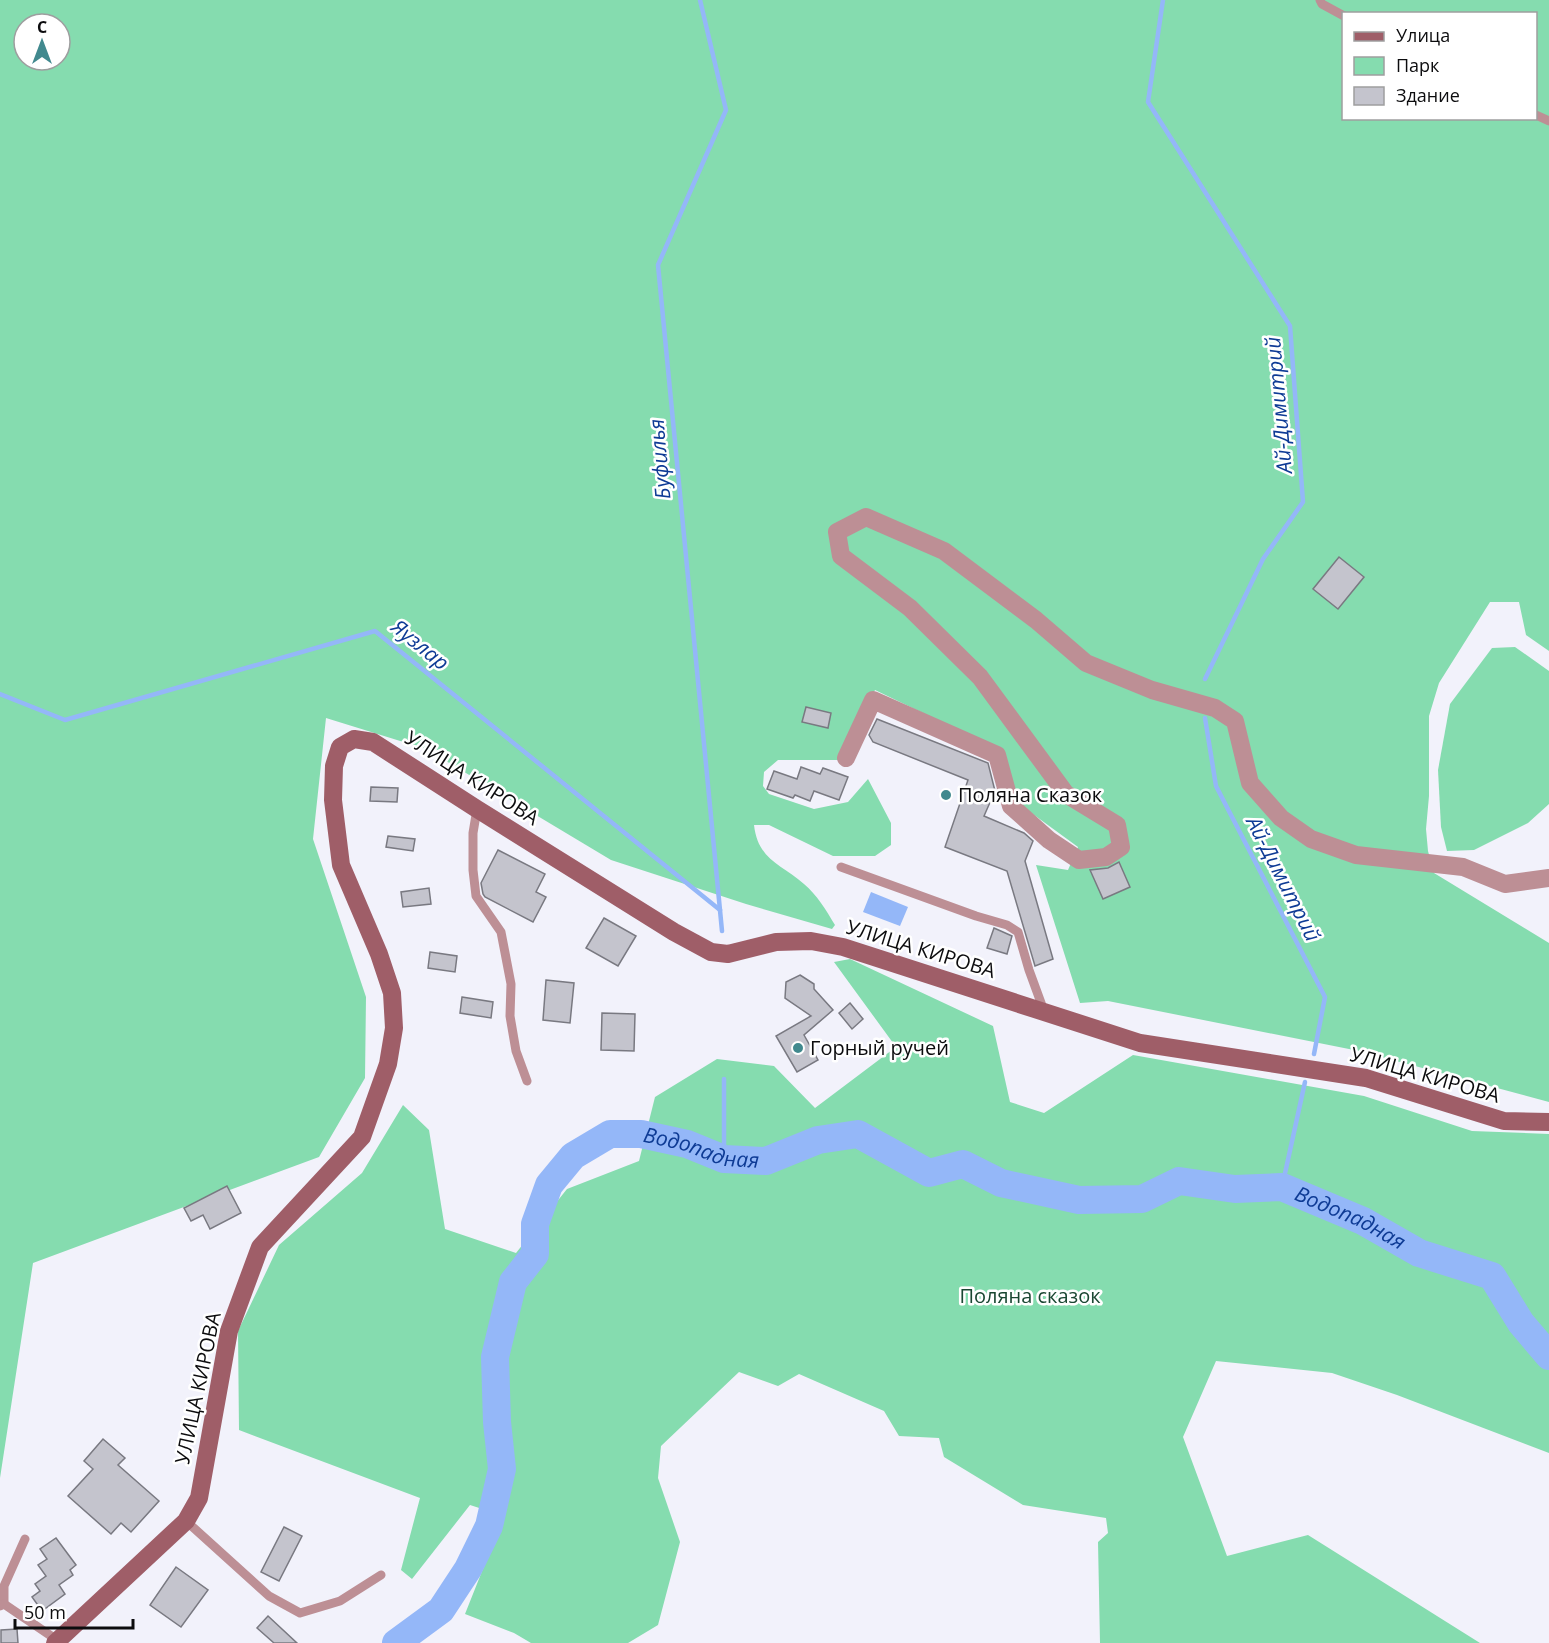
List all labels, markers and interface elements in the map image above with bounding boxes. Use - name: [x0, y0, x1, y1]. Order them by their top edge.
- north arrow: [12, 12, 72, 72]
- legend: [1342, 12, 1537, 120]
- text: С: [37, 16, 47, 38]
- text: Улица: [1396, 23, 1450, 47]
- text: Парк: [1396, 53, 1440, 77]
- text: Здание: [1396, 83, 1460, 107]
- water label: Ай-Димитрий: [1258, 336, 1298, 477]
- water label: Буфилья: [642, 418, 676, 501]
- water label: Яузлар: [385, 612, 455, 676]
- street label: УЛИЦА КИРОВА: [400, 724, 545, 831]
- place label: Поляна Сказок: [958, 781, 1103, 808]
- marker: Поляна Сказок: [939, 788, 953, 802]
- water label: Ай-Димитрий: [1239, 809, 1327, 946]
- street label: УЛИЦА КИРОВА: [843, 913, 999, 984]
- place label: Горный ручей: [810, 1034, 949, 1061]
- street label: УЛИЦА КИРОВА: [1347, 1040, 1504, 1109]
- marker: Горный ручей: [791, 1041, 805, 1055]
- water label: Водопадная: [641, 1120, 760, 1174]
- water label: Водопадная: [1291, 1179, 1411, 1255]
- park label: Поляна сказок: [959, 1282, 1101, 1309]
- street label: УЛИЦА КИРОВА: [168, 1309, 227, 1466]
- scale bar: [15, 1592, 134, 1630]
- text: 50 m: [24, 1600, 66, 1624]

